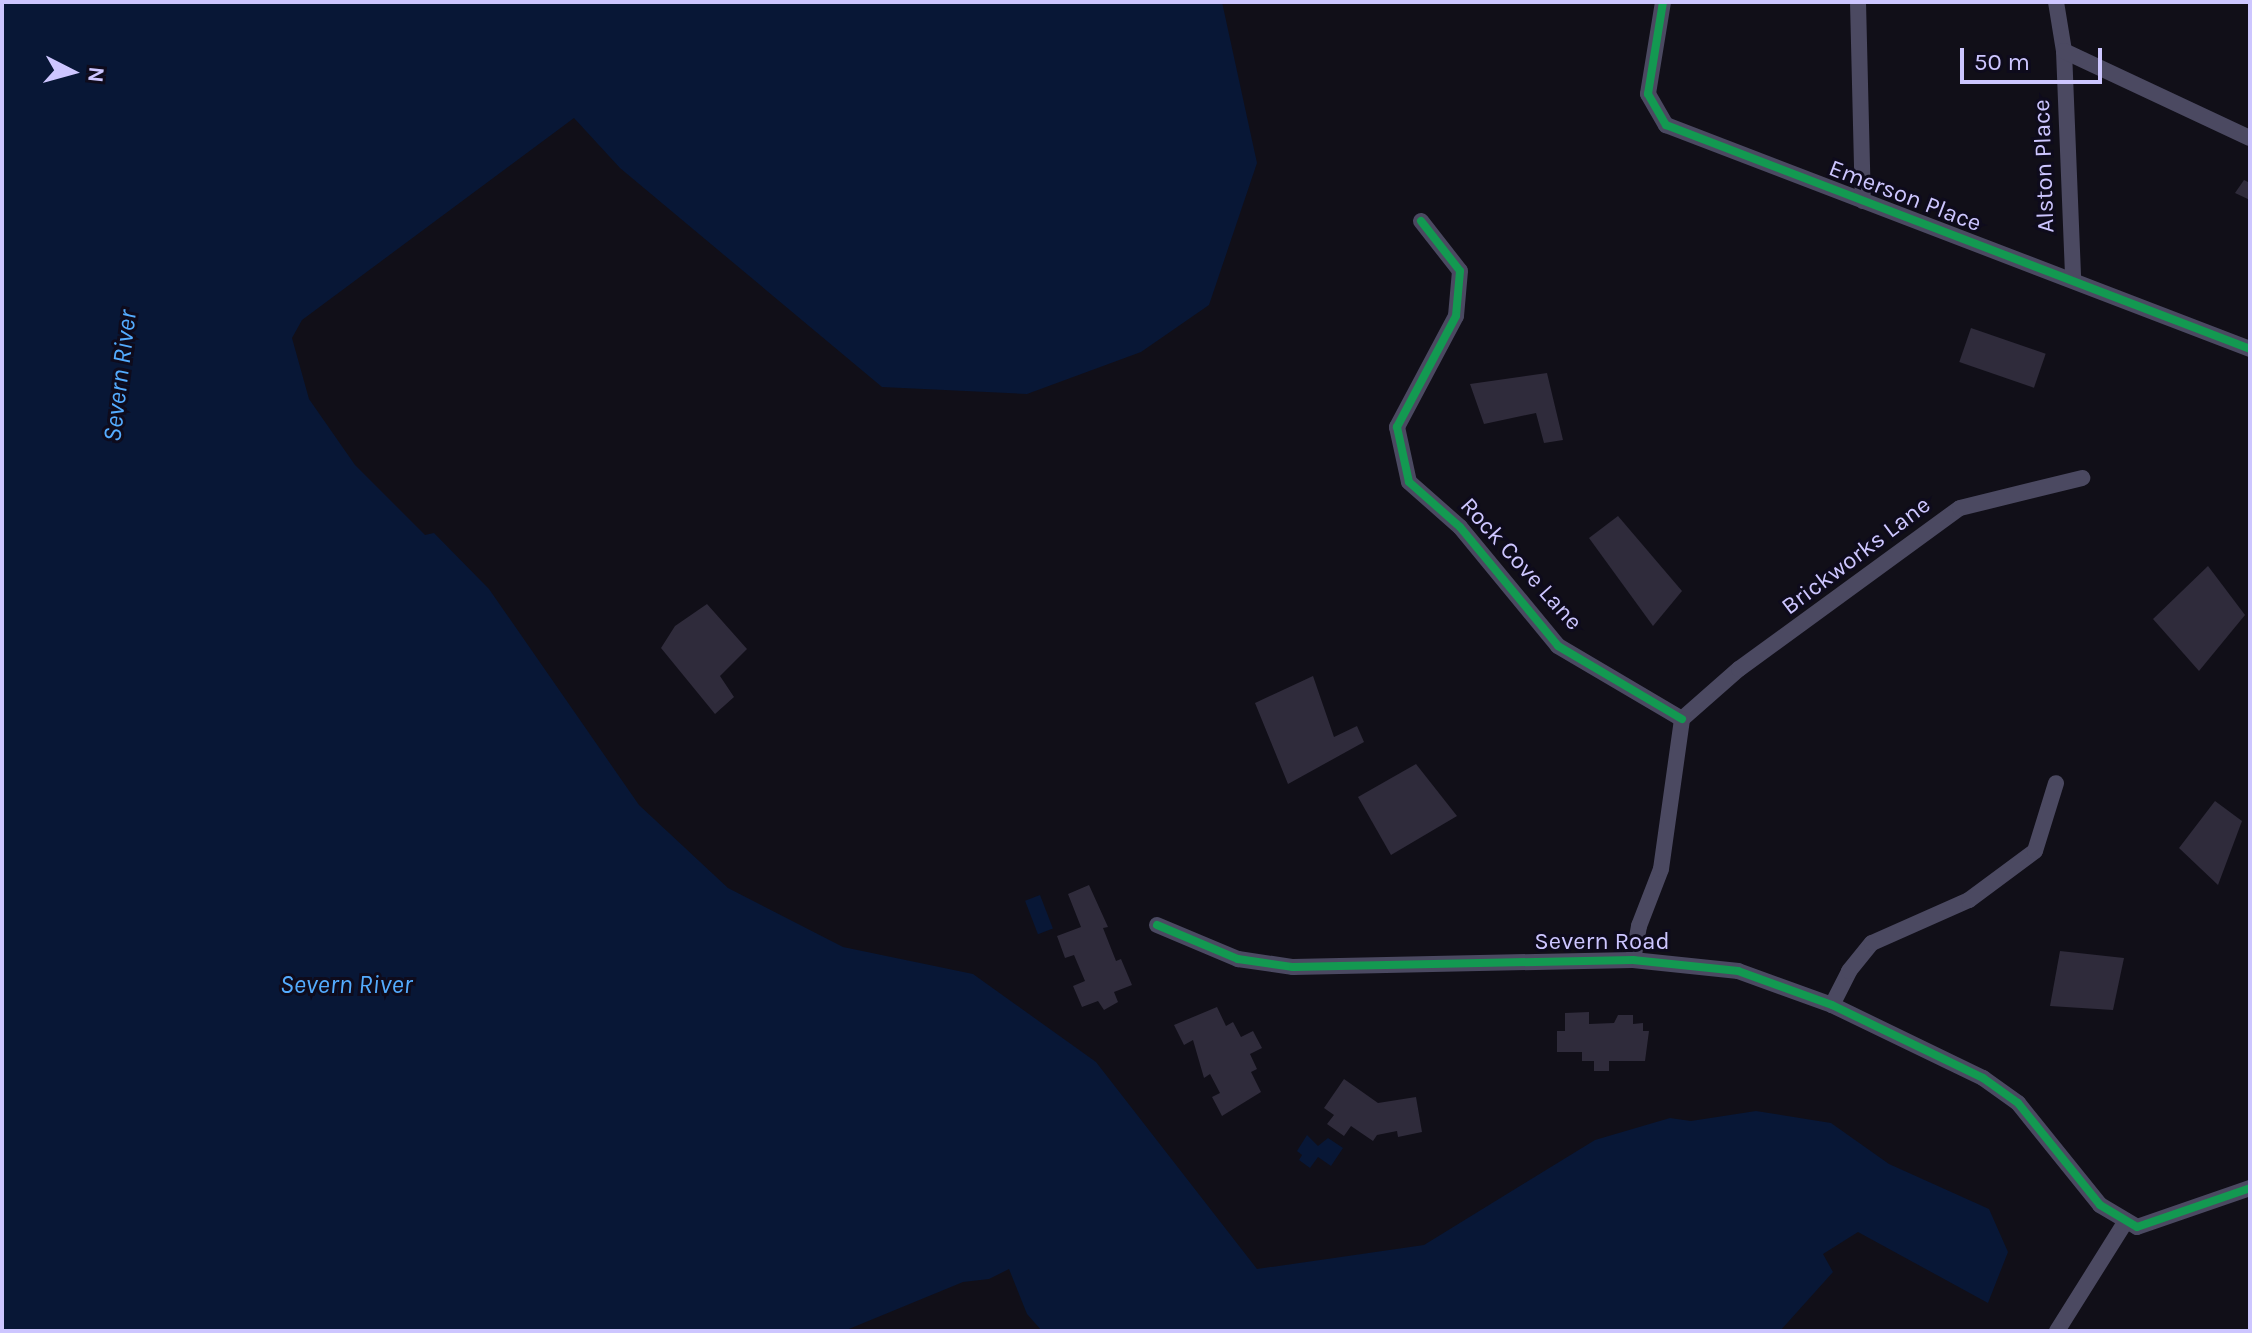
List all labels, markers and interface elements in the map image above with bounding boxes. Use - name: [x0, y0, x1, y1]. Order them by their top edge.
- north arrow: [32, 32, 112, 112]
- scale bar: [1964, 32, 2106, 82]
- text: 50 m: [1974, 48, 2030, 76]
- text: N: [82, 65, 110, 84]
- street label: Alston Place: [2027, 99, 2061, 233]
- street label: Emerson Place: [1825, 154, 1985, 238]
- water label: Severn River: [96, 308, 144, 444]
- street label: Brickworks Lane: [1776, 491, 1936, 621]
- street label: Rock Cove Lane: [1454, 492, 1588, 636]
- street label: Severn Road: [1534, 928, 1670, 956]
- water label: Severn River: [280, 969, 412, 1001]

